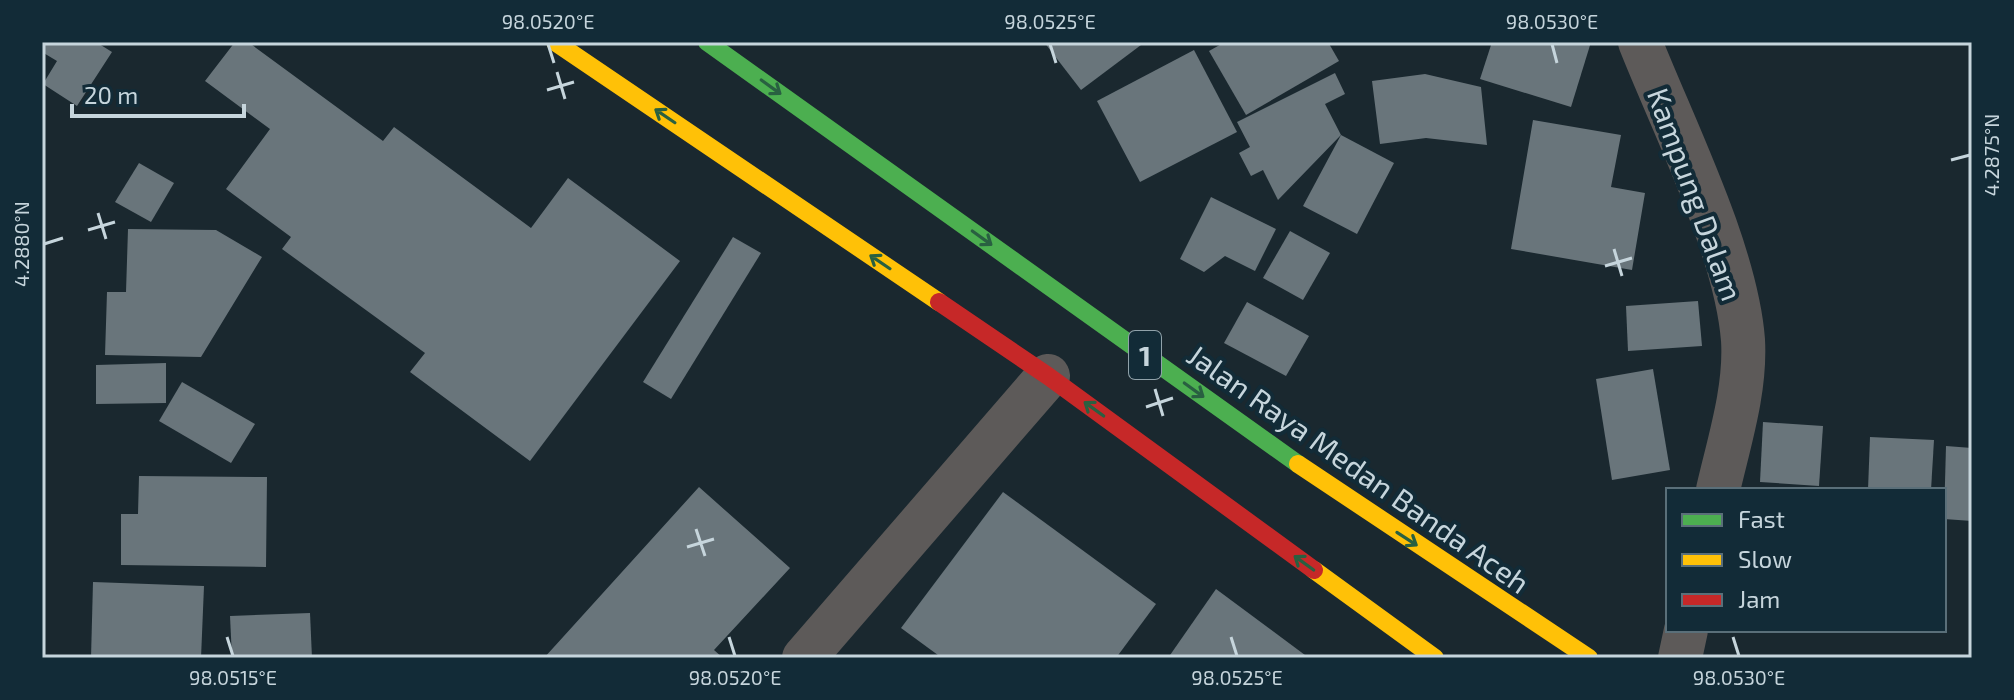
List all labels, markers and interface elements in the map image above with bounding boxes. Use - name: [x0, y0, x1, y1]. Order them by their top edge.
- text: 98.0520°E: [502, 9, 594, 33]
- text: 98.0525°E: [1004, 9, 1096, 33]
- text: 98.0530°E: [1506, 9, 1598, 33]
- scale bar: [72, 68, 244, 118]
- one-way arrow: [759, 79, 781, 95]
- text: 20 m: [84, 80, 138, 109]
- street label: Kampung Dalam: [1641, 83, 1751, 305]
- one-way arrow: [654, 108, 676, 125]
- text: 4.2875°N: [1979, 114, 2003, 196]
- text: 4.2880°N: [9, 201, 33, 287]
- one-way arrow: [971, 230, 993, 247]
- one-way arrow: [869, 254, 891, 270]
- road number: 1: [1129, 331, 1161, 379]
- street label: Jalan Raya Medan Banda Aceh: [1181, 336, 1537, 600]
- one-way arrow: [1183, 381, 1204, 398]
- one-way arrow: [1084, 401, 1105, 418]
- legend: [1666, 488, 1946, 632]
- text: Fast: [1738, 504, 1785, 533]
- one-way arrow: [1395, 531, 1418, 547]
- text: Slow: [1738, 544, 1792, 573]
- one-way arrow: [1294, 554, 1316, 571]
- text: Jam: [1738, 584, 1780, 613]
- text: 98.0515°E: [189, 665, 277, 689]
- text: 98.0520°E: [689, 665, 781, 689]
- text: 98.0525°E: [1191, 665, 1283, 689]
- text: 98.0530°E: [1693, 665, 1785, 689]

